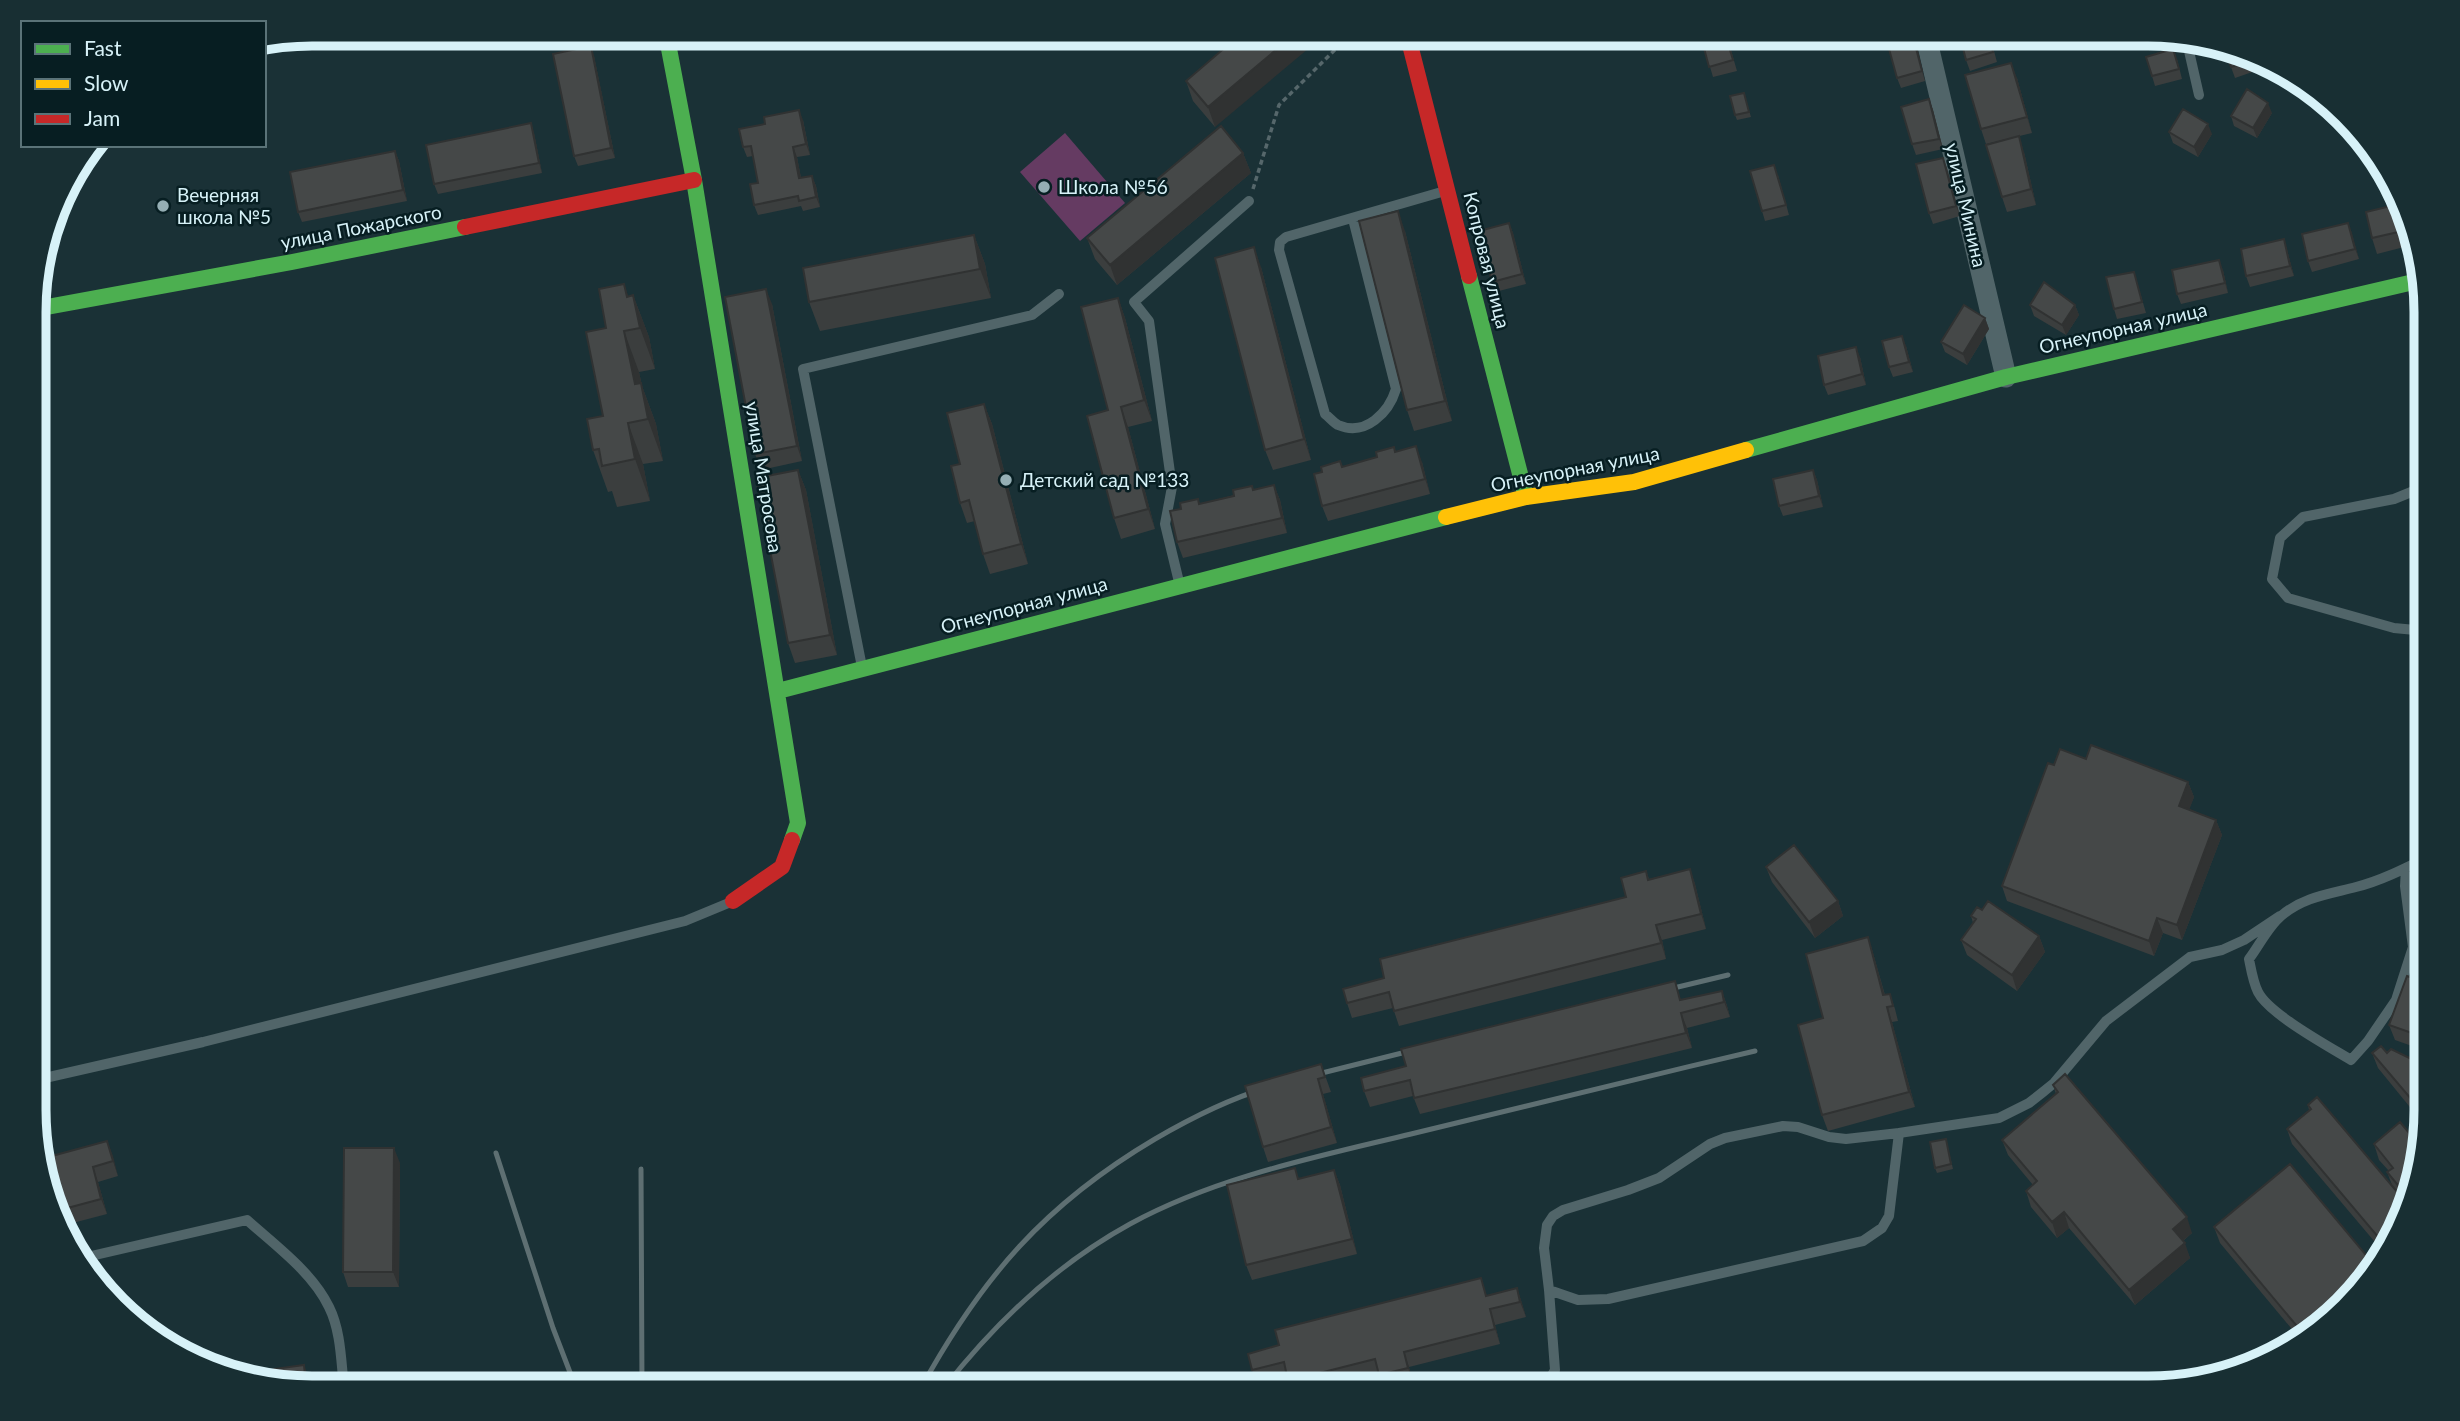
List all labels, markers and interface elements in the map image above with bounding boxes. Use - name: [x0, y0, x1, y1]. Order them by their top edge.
- legend: [21, 21, 266, 147]
- text: Fast: [84, 35, 122, 60]
- text: Slow: [84, 70, 129, 95]
- text: Jam: [84, 105, 120, 130]
- street label: улица Минина: [1941, 140, 1992, 269]
- place label: Школа №56: [1058, 175, 1168, 198]
- marker: Школа №56: [1036, 179, 1052, 195]
- place label: Вечерняя школа №5: [177, 183, 271, 228]
- street label: Копровая улица: [1459, 189, 1516, 331]
- marker: Вечерняя школа №5: [155, 198, 171, 214]
- street label: улица Пожарского: [279, 200, 443, 253]
- street label: Огнеупорная улица: [2037, 297, 2209, 358]
- street label: улица Матросова: [741, 400, 788, 554]
- street label: Огнеупорная улица: [1489, 441, 1661, 496]
- place label: Детский сад №133: [1020, 468, 1189, 491]
- marker: Детский сад №133: [998, 472, 1014, 488]
- street label: Огнеупорная улица: [938, 571, 1110, 638]

